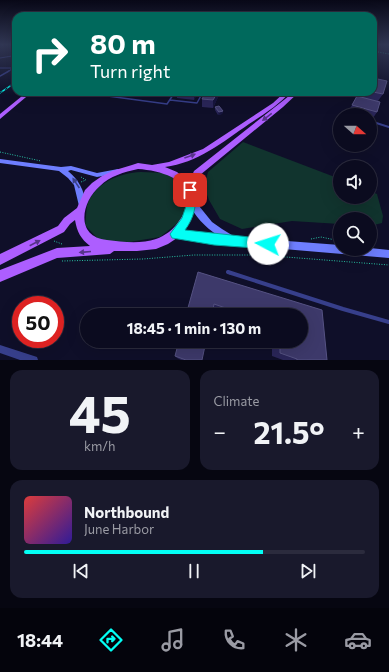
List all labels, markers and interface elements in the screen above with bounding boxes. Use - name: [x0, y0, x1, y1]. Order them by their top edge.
- text: 80 m: [90, 26, 156, 60]
- icon: right: [24, 28, 76, 80]
- text: Turn right: [90, 60, 170, 82]
- north arrow: [333, 108, 377, 152]
- map controls: [333, 108, 377, 256]
- one-way arrow: [262, 113, 273, 122]
- one-way arrow: [184, 153, 196, 159]
- button: sound: [333, 160, 377, 204]
- pin: [173, 173, 207, 207]
- one-way arrow: [72, 178, 80, 189]
- icon: arrive: [179, 179, 201, 201]
- button: search: [333, 212, 377, 256]
- position arrow: [247, 223, 289, 265]
- one-way arrow: [29, 240, 41, 246]
- one-way arrow: [79, 248, 92, 255]
- speed limit sign: 50: [12, 296, 64, 348]
- text: 18:45 · 1 min · 130 m: [127, 319, 261, 337]
- text: 45: [69, 380, 131, 444]
- text: Climate: [214, 393, 259, 409]
- text: 21.5°: [253, 413, 325, 450]
- text: −: [214, 418, 226, 445]
- text: +: [352, 418, 365, 445]
- text: km/h: [84, 438, 116, 454]
- text: Northbound: [84, 503, 169, 521]
- text: June Harbor: [84, 521, 154, 537]
- icon: previous: [70, 560, 92, 582]
- icon: pause: [183, 560, 205, 582]
- icon: next: [297, 560, 319, 582]
- icon: directions: [97, 626, 125, 654]
- icon: music: [159, 626, 187, 654]
- icon: phone: [220, 626, 248, 654]
- icon: climate: [282, 626, 310, 654]
- icon: car: [344, 626, 372, 654]
- text: 18:44: [17, 629, 63, 651]

